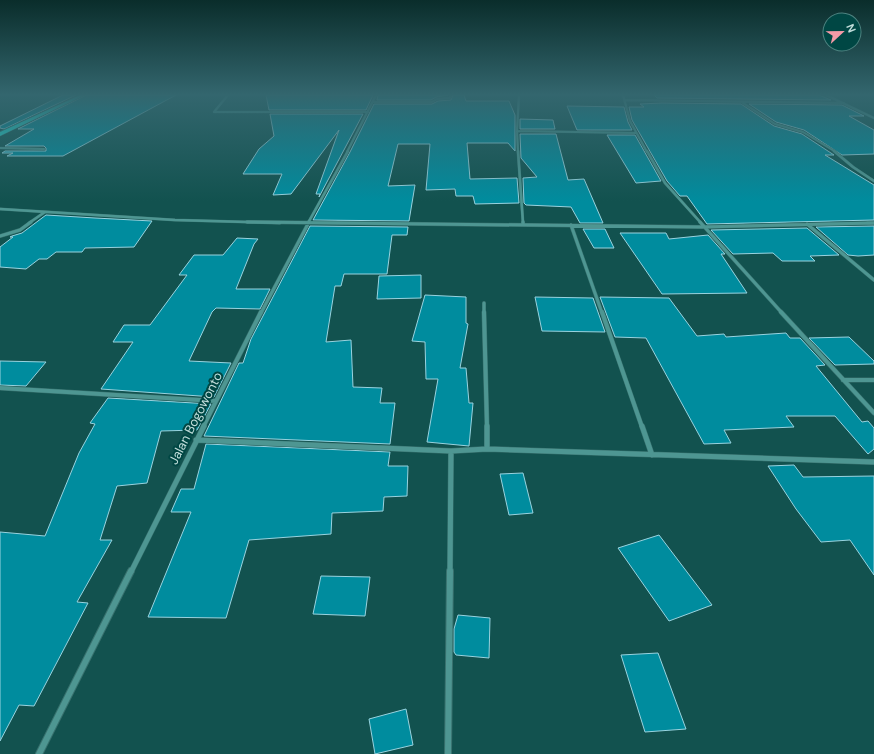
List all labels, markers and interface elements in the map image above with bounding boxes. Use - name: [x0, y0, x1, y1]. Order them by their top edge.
- north arrow: [822, 12, 862, 52]
- text: N: [843, 22, 859, 35]
- street label: Jalan Bogowonto: [165, 369, 226, 467]

